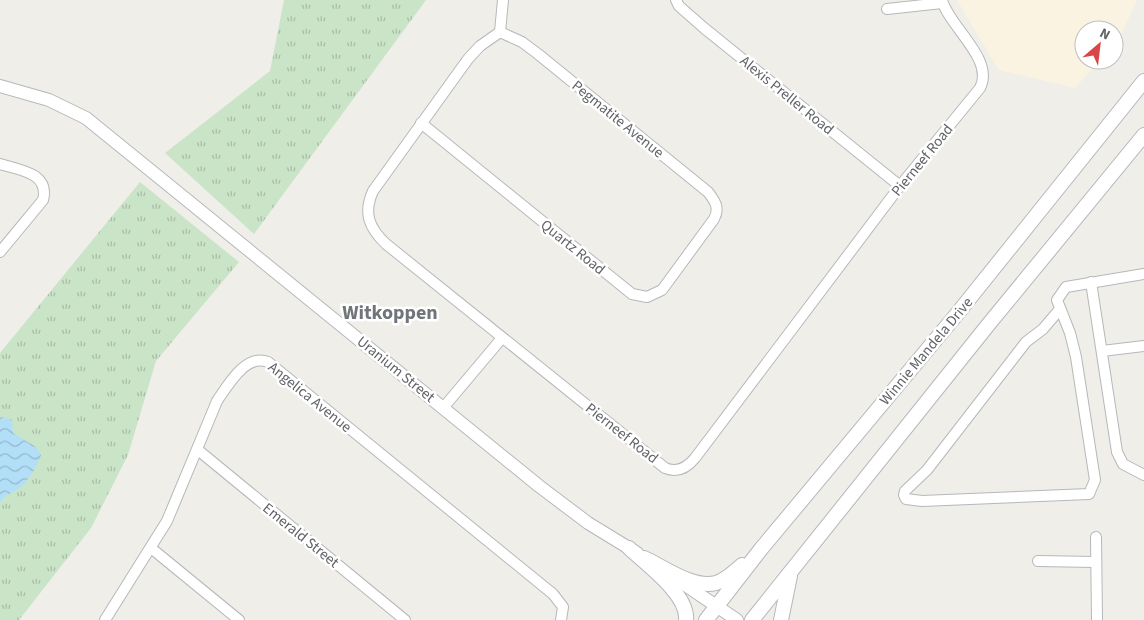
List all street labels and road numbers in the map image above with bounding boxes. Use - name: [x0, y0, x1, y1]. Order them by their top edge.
- street label: Alexis Preller Road: [735, 51, 838, 140]
- street label: Pegmatite Avenue: [567, 76, 668, 163]
- street label: Pierneef Road: [887, 120, 958, 201]
- street label: Quartz Road: [536, 215, 609, 280]
- street label: Winnie Mandela Drive: [875, 293, 978, 410]
- street label: Uranium Street: [352, 331, 439, 407]
- street label: Angelica Avenue: [263, 357, 356, 438]
- street label: Pierneef Road: [581, 398, 663, 469]
- street label: Emerald Street: [258, 498, 343, 573]

